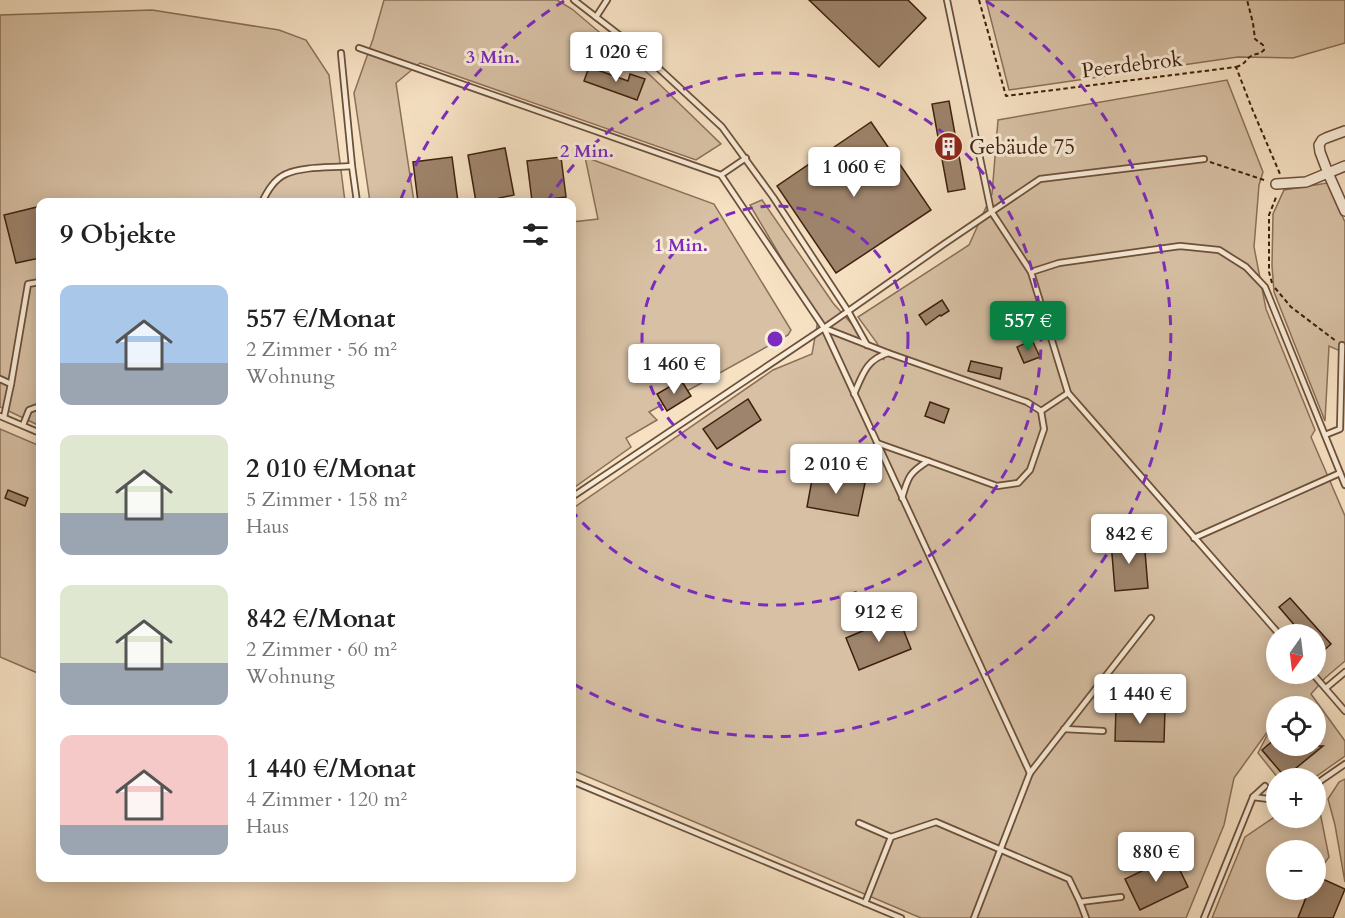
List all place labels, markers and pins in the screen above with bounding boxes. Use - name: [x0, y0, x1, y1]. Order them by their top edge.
- pin: 1 020 €: [561, 32, 671, 83]
- building icon: Gebäude 75: [932, 131, 964, 163]
- place label: Gebäude 75: [969, 133, 1075, 162]
- pin: 1 060 €: [799, 147, 909, 198]
- pin: 557 €: [986, 301, 1070, 352]
- centre of rings: [765, 329, 785, 349]
- pin: 1 460 €: [619, 344, 729, 395]
- pin: 2 010 €: [781, 444, 891, 495]
- pin: 842 €: [1087, 514, 1171, 565]
- pin: 912 €: [837, 592, 921, 643]
- pin: 1 440 €: [1085, 674, 1195, 725]
- pin: 880 €: [1114, 832, 1198, 883]

